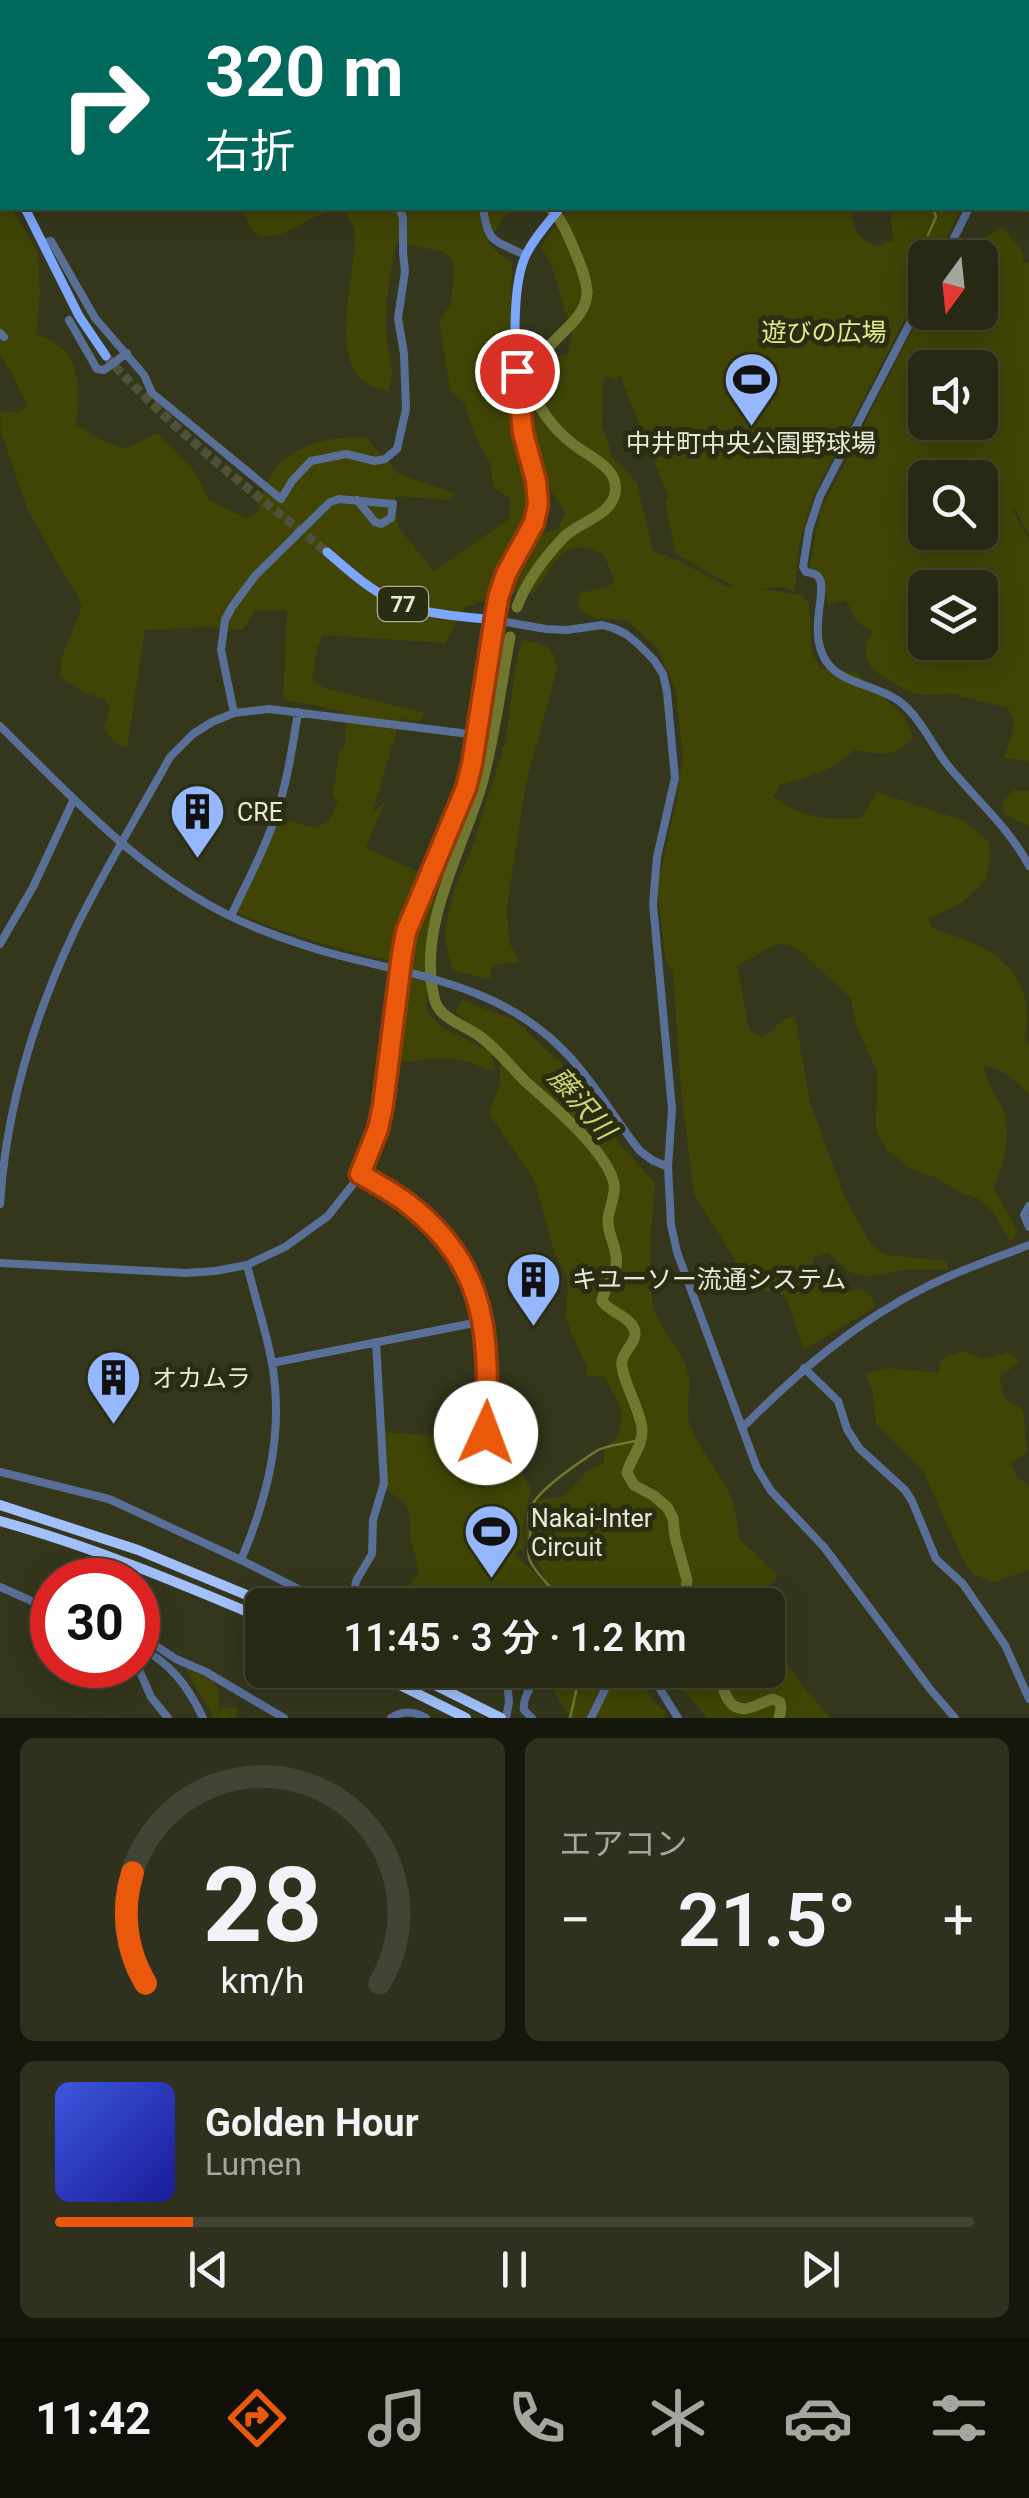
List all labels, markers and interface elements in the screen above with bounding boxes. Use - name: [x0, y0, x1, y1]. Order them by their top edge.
- text: 320 m: [205, 31, 404, 113]
- icon: right: [40, 40, 170, 170]
- text: 右折: [205, 125, 295, 178]
- north arrow: [908, 240, 998, 330]
- map controls: [908, 240, 998, 660]
- park label: 遊びの広場: [761, 318, 887, 347]
- pin: [475, 329, 560, 414]
- icon: arrive: [490, 344, 545, 399]
- sports icon: 中井町中央公園野球場: [721, 349, 781, 428]
- button: sound: [908, 350, 998, 440]
- place label: 中井町中央公園野球場: [626, 429, 876, 458]
- button: search: [908, 460, 998, 550]
- button: layers: [908, 570, 998, 660]
- road number: 77: [378, 587, 428, 621]
- building icon: CRE: [168, 782, 228, 861]
- place label: CRE: [237, 798, 283, 827]
- water label: 藤沢川: [542, 1061, 624, 1148]
- building icon: キユーソー流通システム: [503, 1249, 563, 1328]
- place label: キユーソー流通システム: [572, 1265, 846, 1294]
- building icon: オカムラ: [83, 1348, 143, 1427]
- place label: オカムラ: [152, 1364, 251, 1393]
- position arrow: [434, 1381, 538, 1485]
- sports icon: Nakai-Inter Circuit: [462, 1502, 522, 1581]
- place label: Nakai-Inter Circuit: [531, 1504, 653, 1562]
- speed limit sign: 30: [30, 1558, 160, 1688]
- text: 11:45 · 3 分 · 1.2 km: [343, 1616, 687, 1660]
- text: エアコン: [560, 1825, 688, 1863]
- text: 28: [203, 1845, 322, 1966]
- text: 21.5°: [677, 1876, 856, 1964]
- text: −: [560, 1888, 591, 1952]
- text: +: [943, 1888, 974, 1952]
- text: km/h: [220, 1960, 304, 2002]
- text: Golden Hour: [205, 2101, 419, 2145]
- text: Lumen: [205, 2145, 302, 2183]
- icon: previous: [181, 2242, 236, 2297]
- icon: pause: [487, 2242, 542, 2297]
- icon: next: [793, 2242, 848, 2297]
- icon: directions: [222, 2383, 292, 2453]
- icon: music: [362, 2383, 432, 2453]
- icon: phone: [502, 2383, 572, 2453]
- icon: climate: [643, 2383, 713, 2453]
- icon: car: [783, 2383, 853, 2453]
- icon: filters: [924, 2383, 994, 2453]
- text: 11:42: [35, 2392, 151, 2445]

